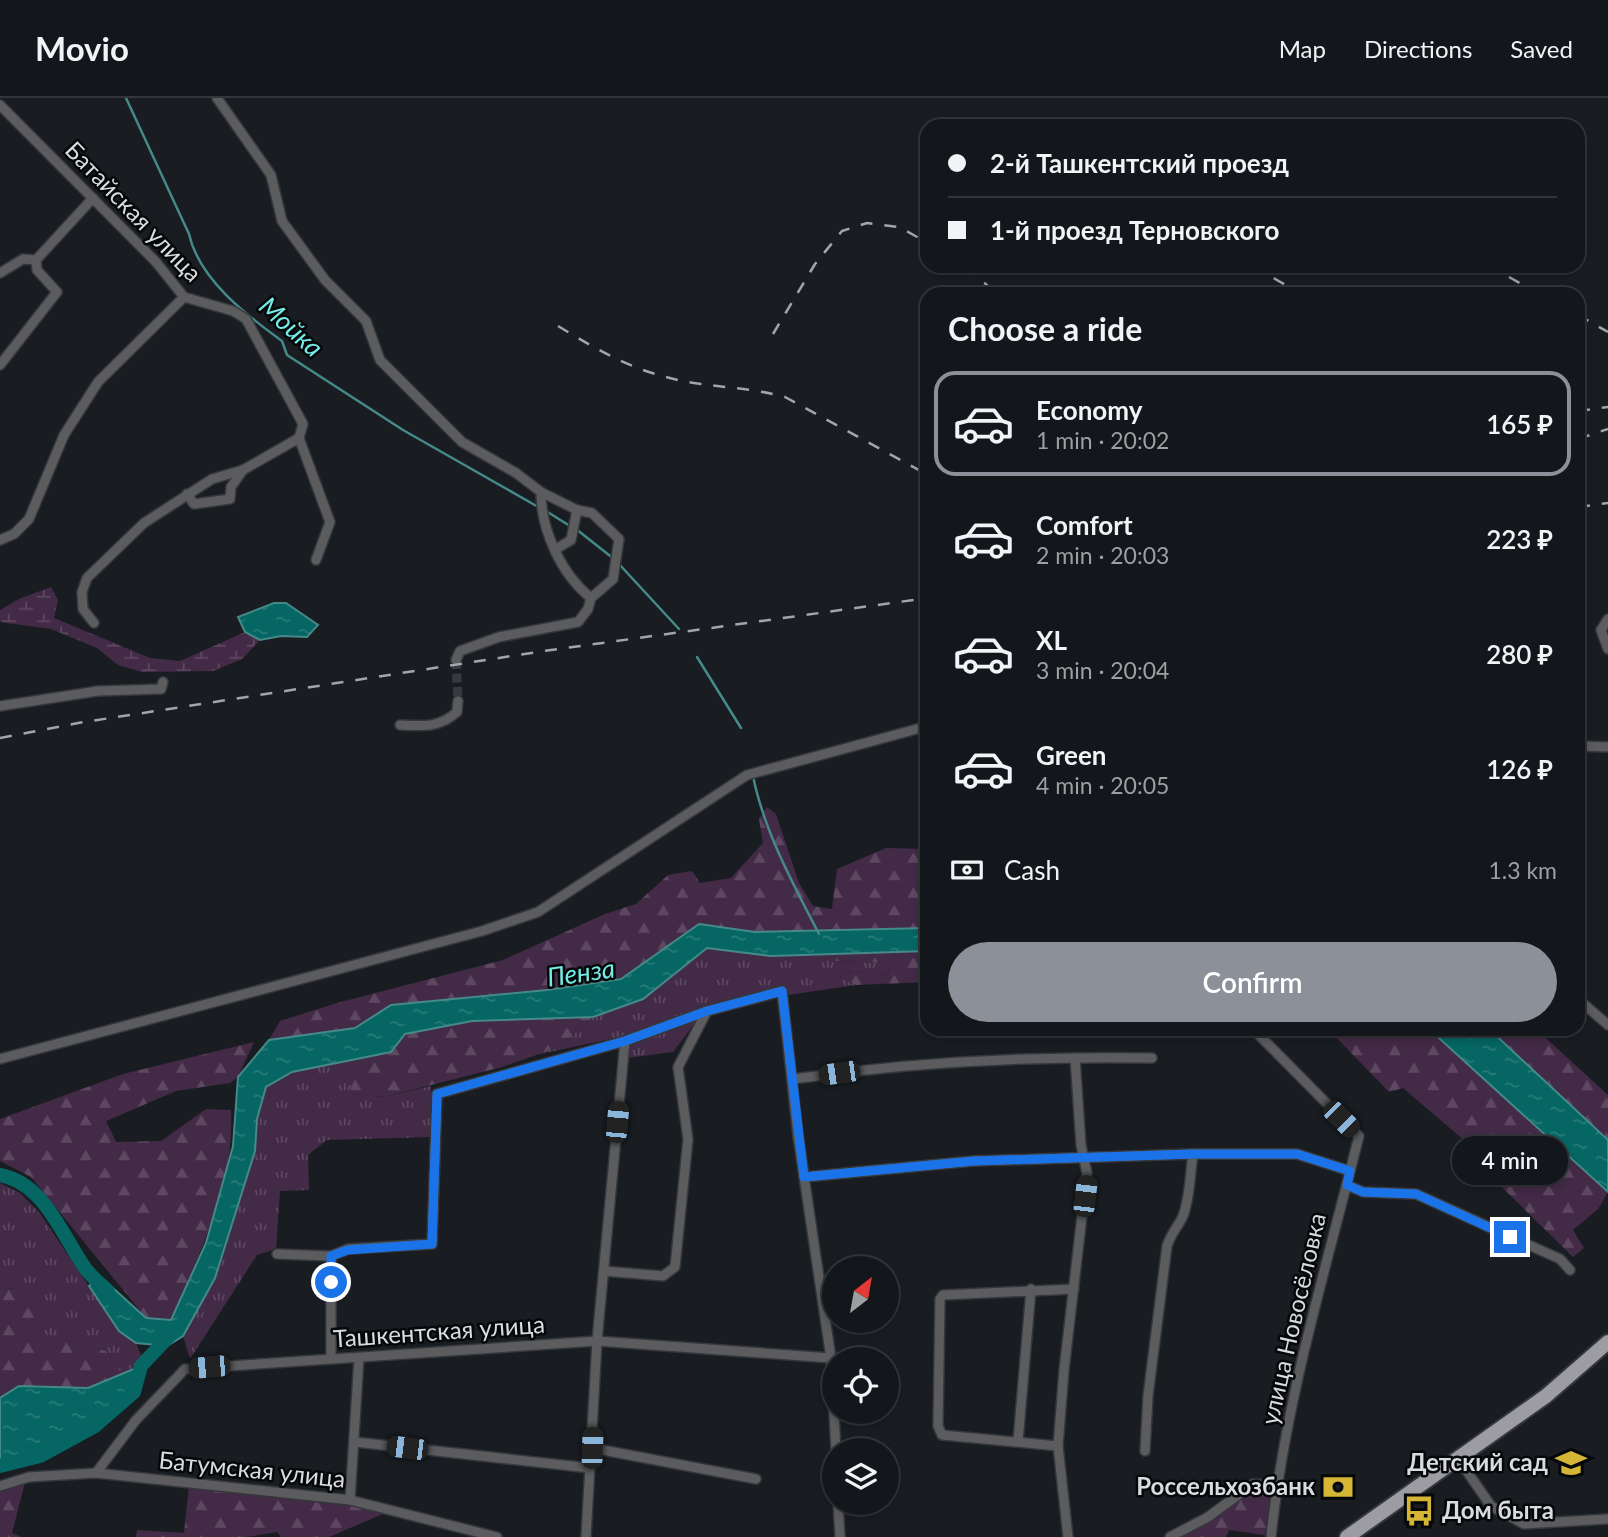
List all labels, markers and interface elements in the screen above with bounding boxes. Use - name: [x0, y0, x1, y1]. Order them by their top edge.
- text: Movio: [35, 28, 129, 68]
- text: Map: [1279, 34, 1326, 63]
- text: Directions: [1364, 34, 1472, 63]
- text: Saved: [1510, 34, 1573, 63]
- street label: Батайская улица: [60, 135, 208, 287]
- text: 2-й Ташкентский проезд: [990, 147, 1289, 179]
- text: 1-й проезд Терновского: [990, 214, 1280, 246]
- water label: Мойка: [253, 289, 330, 363]
- text: Choose a ride: [948, 309, 1142, 348]
- icon: car: [952, 392, 1015, 455]
- text: Economy: [1036, 394, 1142, 426]
- text: 165 ₽: [1486, 408, 1553, 440]
- text: 1 min · 20:02: [1036, 426, 1169, 454]
- icon: car: [952, 507, 1015, 570]
- text: Comfort: [1036, 509, 1133, 541]
- text: 223 ₽: [1486, 523, 1553, 555]
- text: 2 min · 20:03: [1036, 541, 1169, 569]
- icon: car: [952, 622, 1015, 685]
- text: XL: [1036, 624, 1067, 656]
- text: 280 ₽: [1486, 638, 1553, 670]
- text: 3 min · 20:04: [1036, 656, 1169, 684]
- icon: car: [952, 737, 1015, 800]
- text: Green: [1036, 739, 1106, 771]
- text: 126 ₽: [1486, 753, 1553, 785]
- text: 4 min · 20:05: [1036, 771, 1169, 799]
- icon: cash: [948, 851, 986, 889]
- text: Cash: [1004, 854, 1060, 886]
- text: 1.3 km: [1488, 856, 1557, 884]
- button: Confirm: [948, 942, 1557, 1022]
- water label: Пенза: [545, 951, 617, 993]
- car: [817, 1060, 862, 1086]
- car: [1319, 1097, 1364, 1141]
- car: [605, 1100, 630, 1144]
- callout: 4 min: [1452, 1136, 1568, 1184]
- text: 4 min: [1482, 1146, 1538, 1174]
- car: [1073, 1174, 1098, 1218]
- street label: улица Новосёловка: [1254, 1210, 1331, 1427]
- route end: [1494, 1221, 1526, 1253]
- north arrow: [822, 1256, 900, 1334]
- map controls: [822, 1256, 899, 1515]
- route start: [315, 1266, 347, 1298]
- street label: Ташкентская улица: [332, 1309, 546, 1352]
- button: locate: [822, 1347, 899, 1424]
- car: [188, 1355, 231, 1379]
- car: [581, 1427, 604, 1469]
- car: [385, 1435, 430, 1461]
- button: layers: [822, 1438, 899, 1515]
- street label: Батумская улица: [158, 1444, 347, 1493]
- school or university icon: Детский сад: [1554, 1446, 1588, 1480]
- place label: Детский сад: [1407, 1447, 1548, 1476]
- bank icon: Россельхозбанк: [1321, 1470, 1355, 1504]
- place label: Россельхозбанк: [1136, 1471, 1315, 1500]
- bus stop icon: Дом быта: [1402, 1494, 1436, 1528]
- place label: Дом быта: [1442, 1495, 1554, 1524]

